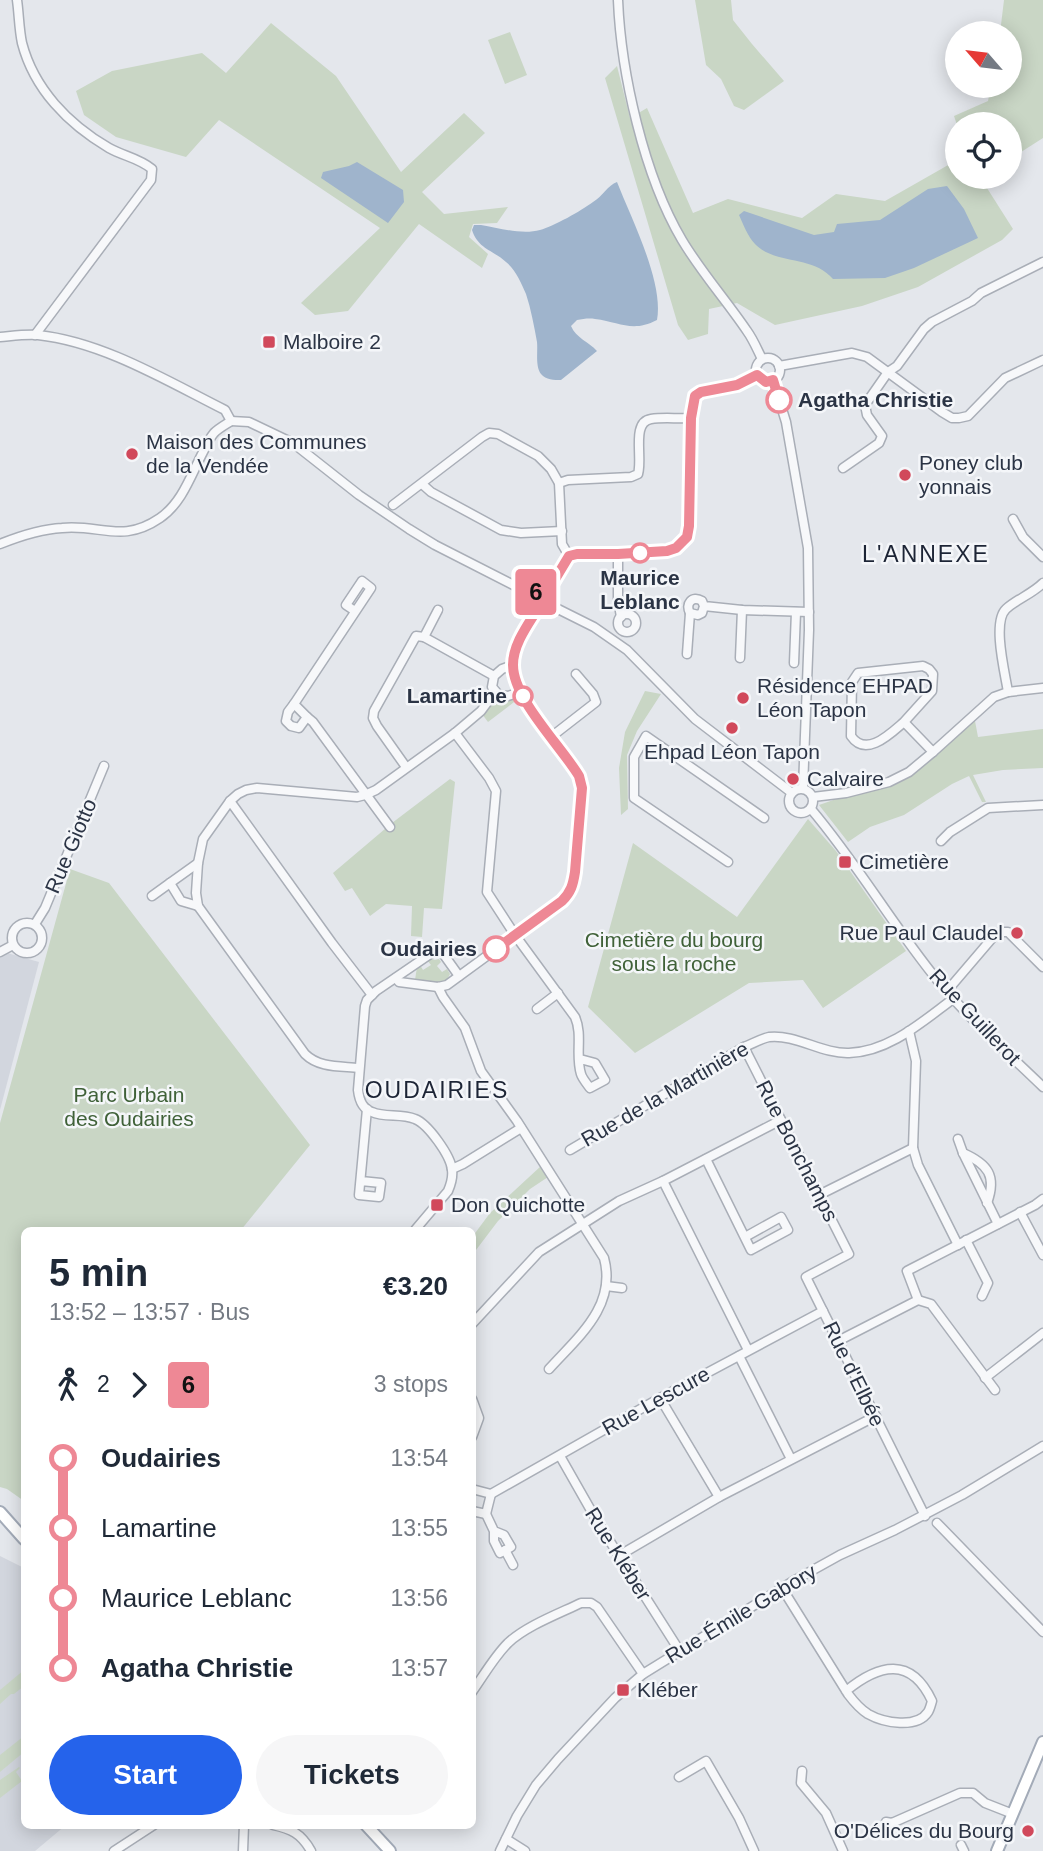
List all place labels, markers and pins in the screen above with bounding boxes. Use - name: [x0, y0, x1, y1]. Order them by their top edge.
- place label: Malboire 2: [283, 330, 381, 353]
- marker: Malboire 2: [261, 334, 277, 350]
- marker: Agatha Christie: [766, 387, 792, 413]
- place label: Agatha Christie: [798, 388, 953, 411]
- place label: Maison des Communes de la Vendée: [146, 430, 367, 477]
- marker: Maison des Communes de la Vendée: [124, 446, 140, 462]
- place label: Poney club yonnais: [919, 451, 1023, 498]
- marker: Poney club yonnais: [897, 467, 913, 483]
- marker: Maurice Leblanc: [630, 543, 650, 563]
- place label: Maurice Leblanc: [600, 566, 680, 613]
- place label: Résidence EHPAD Léon Tapon: [757, 674, 933, 721]
- place label: Lamartine: [407, 684, 507, 707]
- marker: Lamartine: [513, 686, 533, 706]
- marker: Résidence EHPAD Léon Tapon: [735, 690, 751, 706]
- marker: Ehpad Léon Tapon: [724, 720, 740, 736]
- place label: Ehpad Léon Tapon: [644, 740, 820, 763]
- place label: Calvaire: [807, 767, 884, 790]
- marker: Calvaire: [785, 771, 801, 787]
- place label: Cimetière: [859, 850, 949, 873]
- marker: Cimetière: [837, 854, 853, 870]
- place label: Rue Paul Claudel: [840, 921, 1003, 944]
- marker: Rue Paul Claudel: [1009, 925, 1025, 941]
- marker: Oudairies: [483, 936, 509, 962]
- place label: Oudairies: [380, 937, 477, 960]
- place label: Don Quichotte: [451, 1193, 585, 1216]
- marker: Don Quichotte: [429, 1197, 445, 1213]
- place label: Kléber: [637, 1678, 698, 1701]
- marker: Kléber: [615, 1682, 631, 1698]
- place label: O'Délices du Bourg: [834, 1819, 1014, 1842]
- marker: O'Délices du Bourg: [1020, 1823, 1036, 1839]

